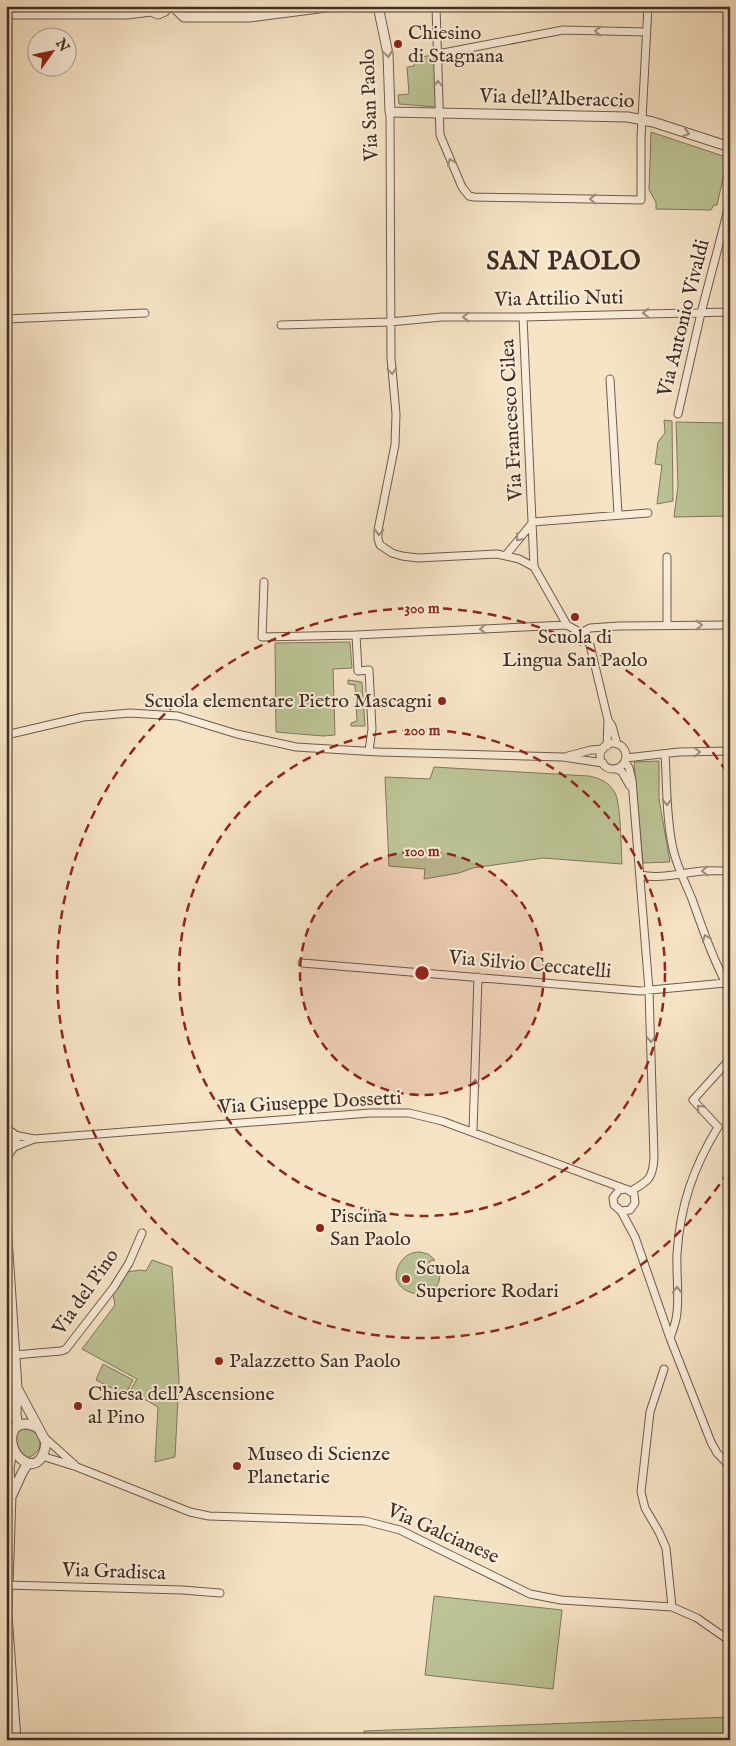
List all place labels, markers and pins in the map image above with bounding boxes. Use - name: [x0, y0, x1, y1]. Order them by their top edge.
- place label: Chiesino di Stagnana: [408, 21, 504, 69]
- marker: Chiesino di Stagnana: [392, 38, 404, 50]
- marker: Scuola di Lingua San Paolo: [569, 611, 581, 623]
- place label: Scuola di Lingua San Paolo: [502, 625, 648, 673]
- place label: Scuola elementare Pietro Mascagni: [144, 689, 432, 714]
- marker: Scuola elementare Pietro Mascagni: [436, 695, 448, 707]
- centre of rings: [413, 964, 431, 982]
- place label: Piscina San Paolo: [330, 1204, 411, 1252]
- marker: Piscina San Paolo: [314, 1222, 326, 1234]
- place label: Scuola Superiore Rodari: [416, 1256, 559, 1304]
- marker: Scuola Superiore Rodari: [400, 1273, 412, 1285]
- place label: Palazzetto San Paolo: [229, 1349, 401, 1374]
- marker: Palazzetto San Paolo: [213, 1355, 225, 1367]
- place label: Chiesa dell'Ascensione al Pino: [88, 1382, 275, 1430]
- marker: Chiesa dell'Ascensione al Pino: [72, 1400, 84, 1412]
- place label: Museo di Scienze Planetarie: [247, 1442, 390, 1490]
- marker: Museo di Scienze Planetarie: [231, 1460, 243, 1472]

